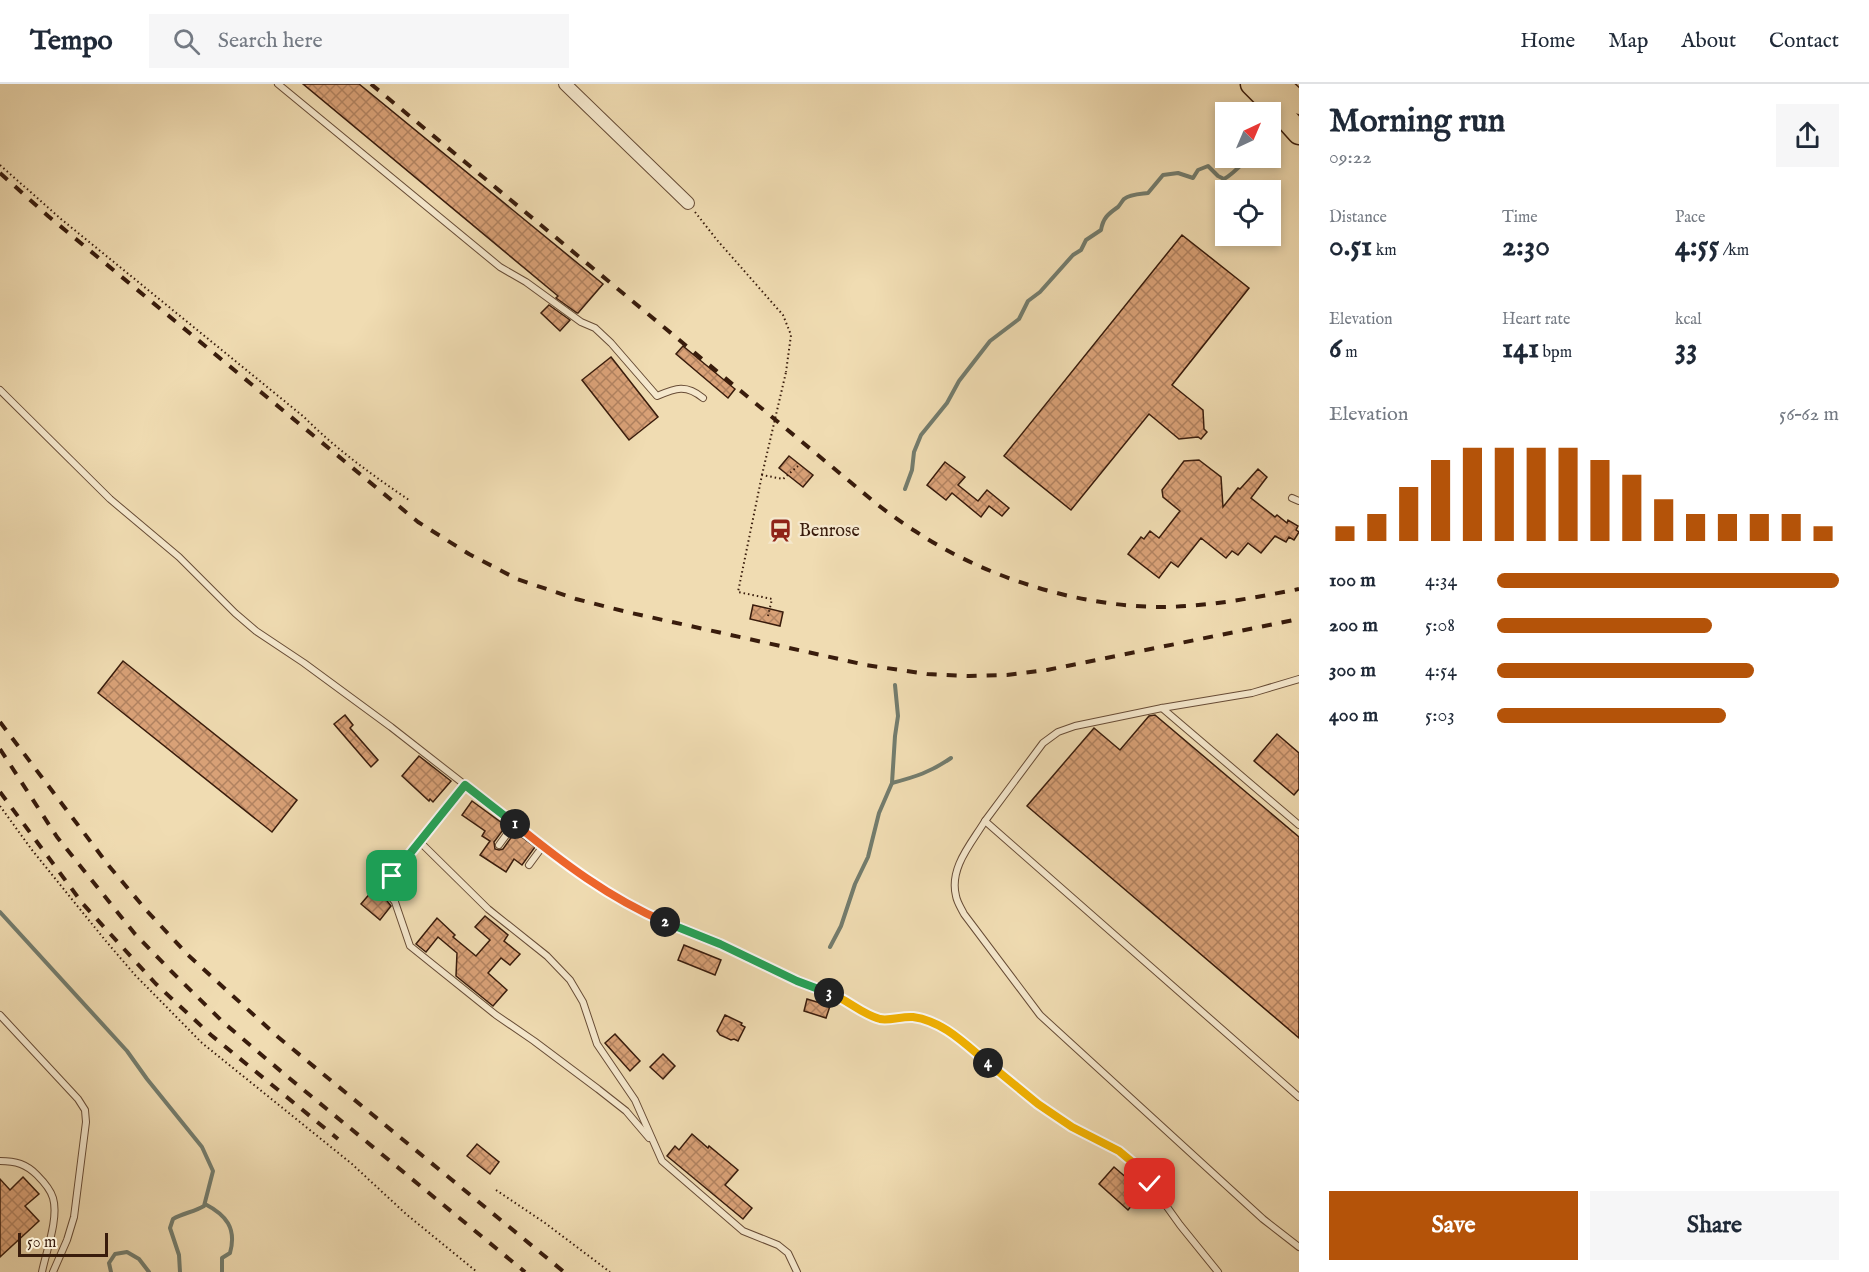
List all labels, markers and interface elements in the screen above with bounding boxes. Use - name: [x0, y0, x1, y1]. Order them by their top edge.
- search box: [149, 14, 569, 68]
- text: Tempo: [30, 24, 113, 59]
- icon: search: [170, 25, 203, 58]
- text: Search here: [218, 27, 323, 55]
- text: Home: [1520, 28, 1575, 55]
- text: Map: [1608, 28, 1648, 55]
- text: About: [1681, 28, 1736, 55]
- text: Contact: [1769, 28, 1839, 55]
- text: Morning run: [1329, 101, 1505, 143]
- north arrow: [1215, 102, 1281, 168]
- map controls: [1215, 102, 1281, 246]
- button: share: [1776, 104, 1839, 167]
- text: 09:22: [1329, 145, 1372, 170]
- button: locate: [1215, 180, 1281, 246]
- text: Distance: [1329, 208, 1387, 228]
- text: Time: [1502, 208, 1538, 228]
- text: Pace: [1675, 208, 1705, 228]
- text: 0.51: [1329, 228, 1372, 266]
- text: 2:30: [1502, 228, 1550, 266]
- text: 4:55: [1675, 228, 1719, 266]
- text: km: [1372, 241, 1397, 261]
- text: /km: [1719, 241, 1749, 261]
- text: Elevation: [1329, 310, 1392, 330]
- text: Heart rate: [1502, 310, 1570, 330]
- text: kcal: [1675, 310, 1702, 330]
- text: 6: [1329, 330, 1342, 368]
- text: 141: [1502, 330, 1539, 368]
- text: 33: [1675, 330, 1697, 368]
- text: m: [1342, 343, 1358, 363]
- text: bpm: [1539, 343, 1572, 363]
- text: Elevation: [1329, 402, 1408, 427]
- text: 56–62 m: [1779, 402, 1839, 427]
- station icon: Benrose: [768, 517, 794, 543]
- place label: Benrose: [799, 520, 860, 543]
- text: 100 m: [1329, 568, 1376, 593]
- text: 4:34: [1425, 568, 1457, 593]
- text: 200 m: [1329, 613, 1378, 638]
- text: 5:08: [1425, 613, 1455, 638]
- text: 300 m: [1329, 658, 1376, 683]
- text: 4:54: [1425, 658, 1457, 683]
- text: 400 m: [1329, 703, 1378, 728]
- text: 5:03: [1425, 703, 1455, 728]
- pin: 1: [500, 809, 530, 839]
- text: 1: [512, 814, 518, 834]
- pin: [366, 850, 417, 901]
- icon: arrive: [375, 859, 408, 892]
- pin: 2: [650, 907, 680, 937]
- text: 2: [661, 912, 669, 932]
- pin: 3: [814, 978, 844, 1008]
- text: 3: [826, 983, 832, 1003]
- pin: 4: [973, 1048, 1003, 1078]
- text: 4: [984, 1053, 992, 1073]
- pin: [1124, 1158, 1175, 1209]
- icon: check: [1133, 1167, 1166, 1200]
- button: Save: [1329, 1191, 1578, 1260]
- button: Share: [1590, 1191, 1839, 1260]
- scale bar: [18, 1230, 108, 1258]
- text: 50 m: [27, 1233, 56, 1253]

